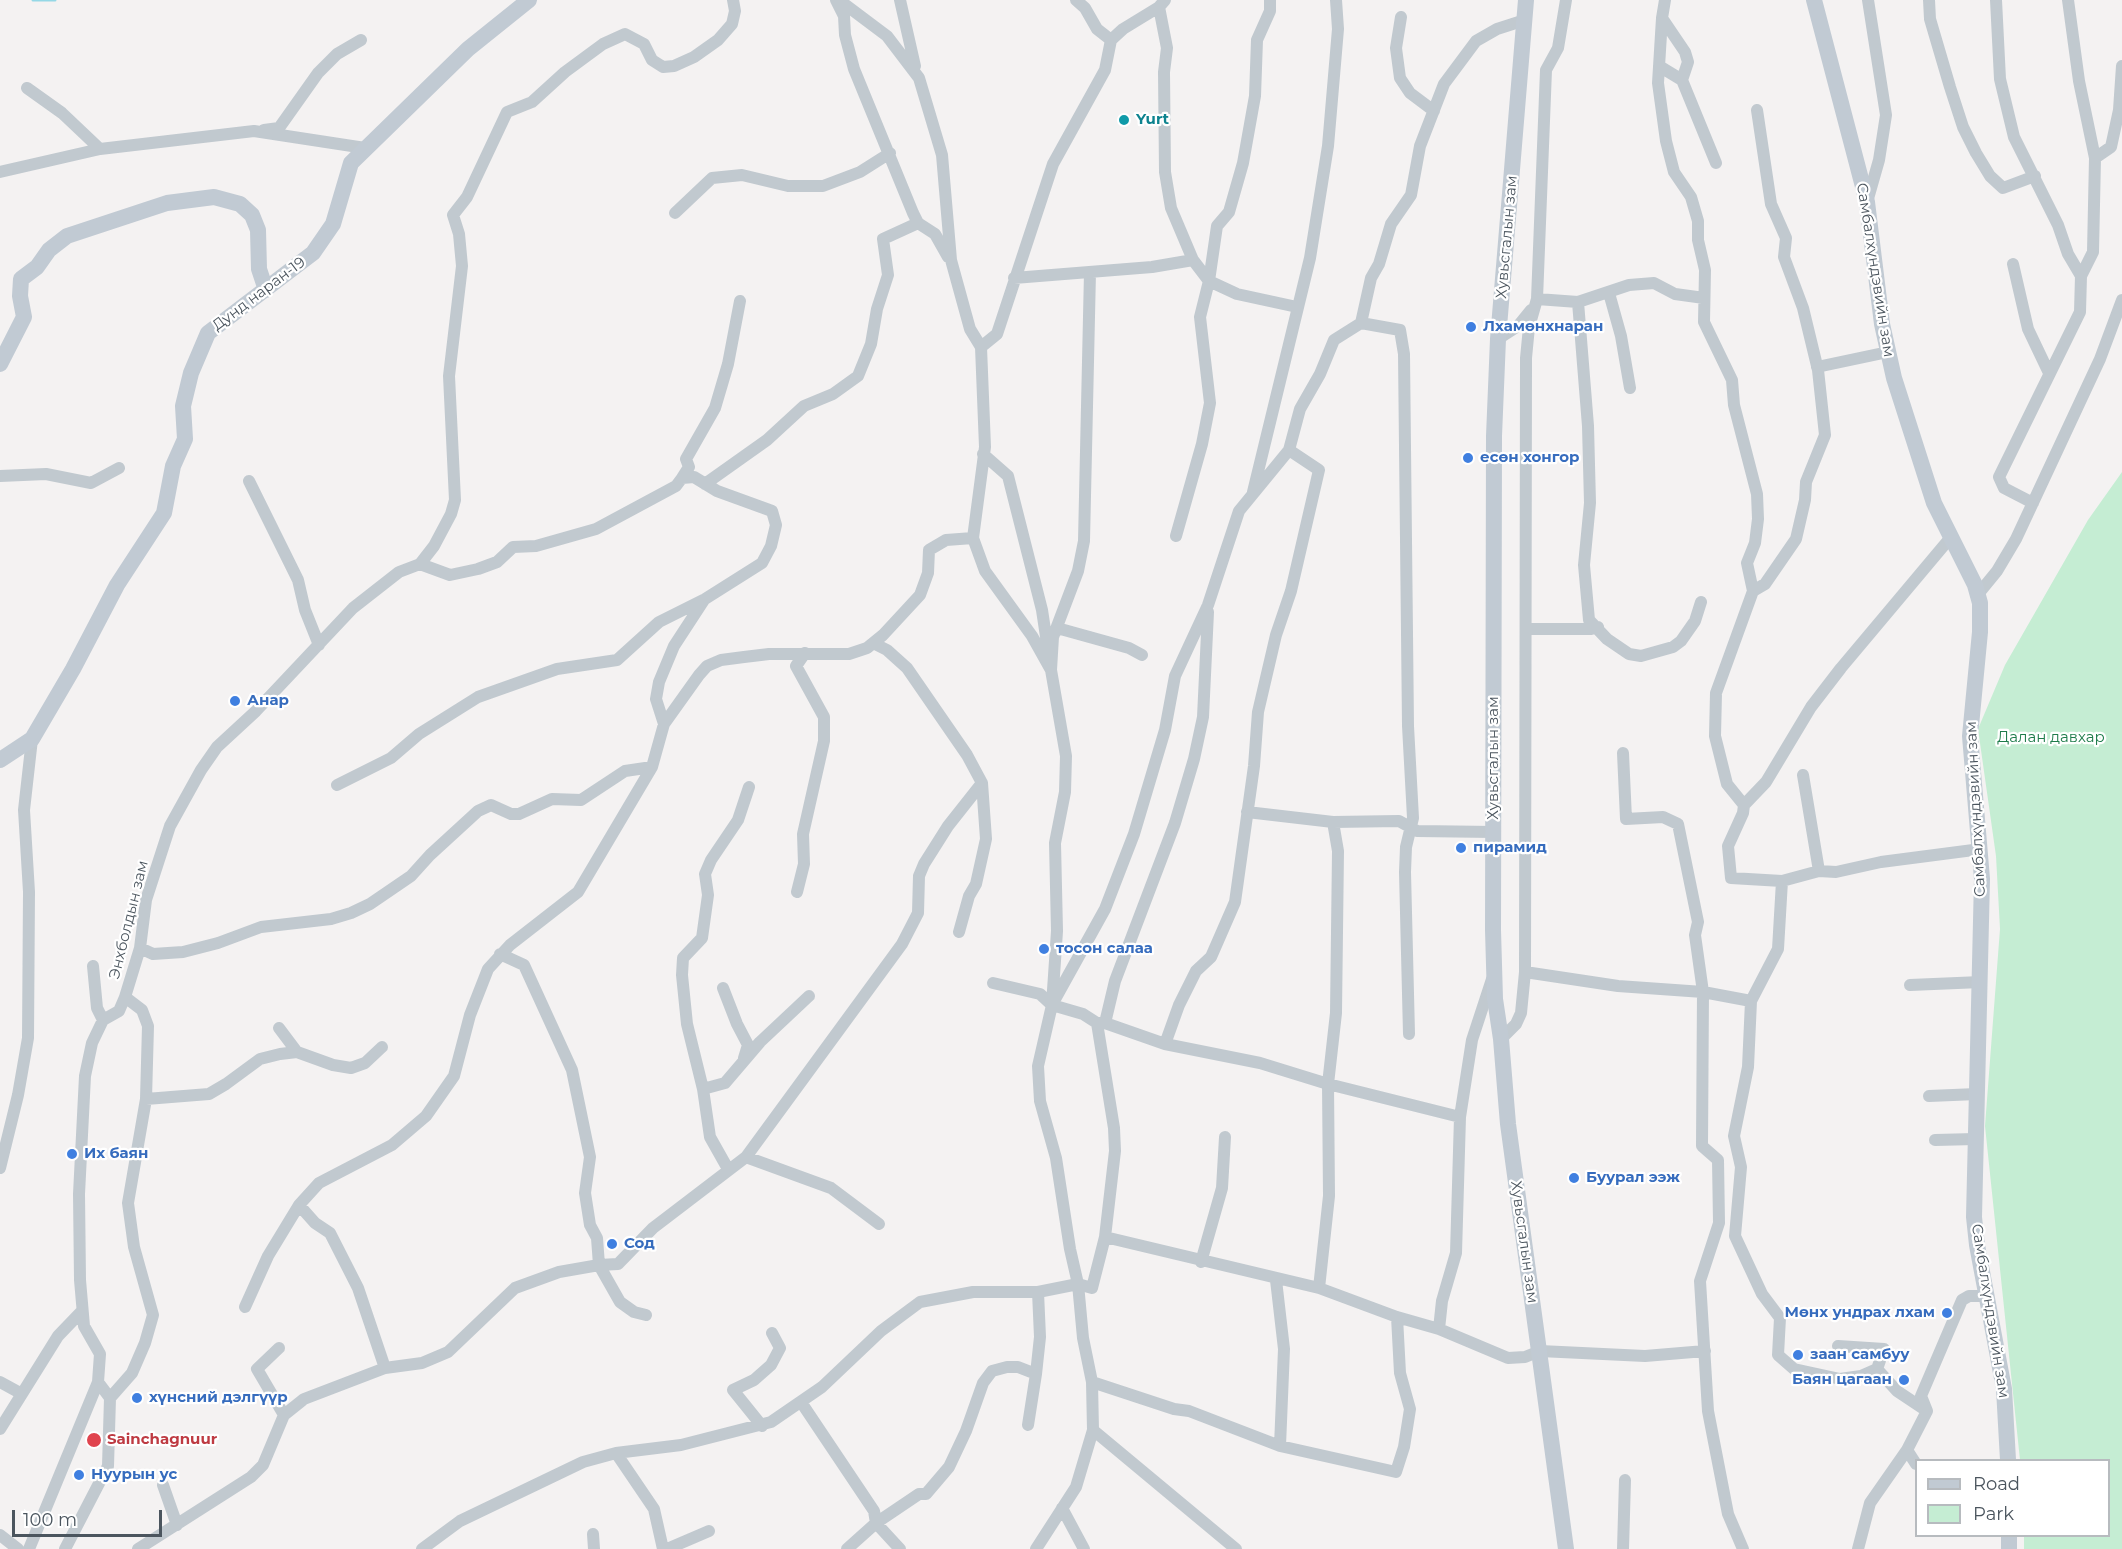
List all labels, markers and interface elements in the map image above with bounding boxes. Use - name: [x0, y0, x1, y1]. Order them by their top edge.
- place label: Yurt: [1136, 111, 1169, 129]
- marker: Yurt: [1117, 113, 1131, 127]
- street label: Хувьсгалын зам: [1493, 175, 1521, 299]
- street label: Самбалхүндэвийн зам: [1852, 182, 1898, 358]
- street label: Дунд наран-19: [209, 253, 309, 335]
- place label: Лхамөнхнаран: [1483, 318, 1603, 336]
- marker: Лхамөнхнаран: [1464, 320, 1478, 334]
- place label: есөн хонгор: [1480, 449, 1579, 467]
- marker: есөн хонгор: [1461, 451, 1475, 465]
- place label: Анар: [247, 692, 289, 710]
- marker: Анар: [228, 694, 242, 708]
- street label: Хувьсгалын зам: [1485, 696, 1503, 820]
- street label: Самбалхүндэвийн зам: [1962, 721, 1990, 897]
- park label: Далан давхар: [1997, 729, 2105, 747]
- place label: пирамид: [1473, 839, 1547, 857]
- marker: пирамид: [1454, 841, 1468, 855]
- street label: Энхболдын зам: [106, 859, 152, 981]
- place label: тосон салаа: [1056, 940, 1153, 958]
- marker: тосон салаа: [1037, 942, 1051, 956]
- place label: Их баян: [84, 1145, 148, 1163]
- marker: Их баян: [65, 1147, 79, 1161]
- place label: Буурал ээж: [1586, 1169, 1680, 1187]
- marker: Буурал ээж: [1567, 1171, 1581, 1185]
- street label: Хувьсгалын зам: [1506, 1180, 1542, 1304]
- street label: Самбалхүндэвийн зам: [1967, 1223, 2013, 1399]
- place label: Сод: [624, 1235, 655, 1253]
- marker: Сод: [605, 1237, 619, 1251]
- place label: Мөнх ундрах лхам: [1785, 1304, 1935, 1322]
- marker: Мөнх ундрах лхам: [1940, 1306, 1954, 1320]
- place label: заан самбуу: [1810, 1346, 1909, 1364]
- marker: заан самбуу: [1791, 1348, 1805, 1362]
- place label: Баян цагаан: [1792, 1371, 1892, 1389]
- marker: Баян цагаан: [1897, 1373, 1911, 1387]
- place label: хүнсний дэлгүүр: [149, 1389, 288, 1407]
- marker: хүнсний дэлгүүр: [130, 1391, 144, 1405]
- marker: Sainchagnuur: [85, 1431, 103, 1449]
- place label: Sainchagnuur: [107, 1431, 217, 1449]
- legend: [1915, 1459, 2110, 1537]
- place label: Нуурын ус: [91, 1466, 177, 1484]
- marker: Нуурын ус: [72, 1468, 86, 1482]
- text: Road: [1973, 1473, 2020, 1495]
- scale bar: [15, 1498, 165, 1536]
- text: Park: [1973, 1503, 2014, 1525]
- text: 100 m: [23, 1509, 77, 1531]

